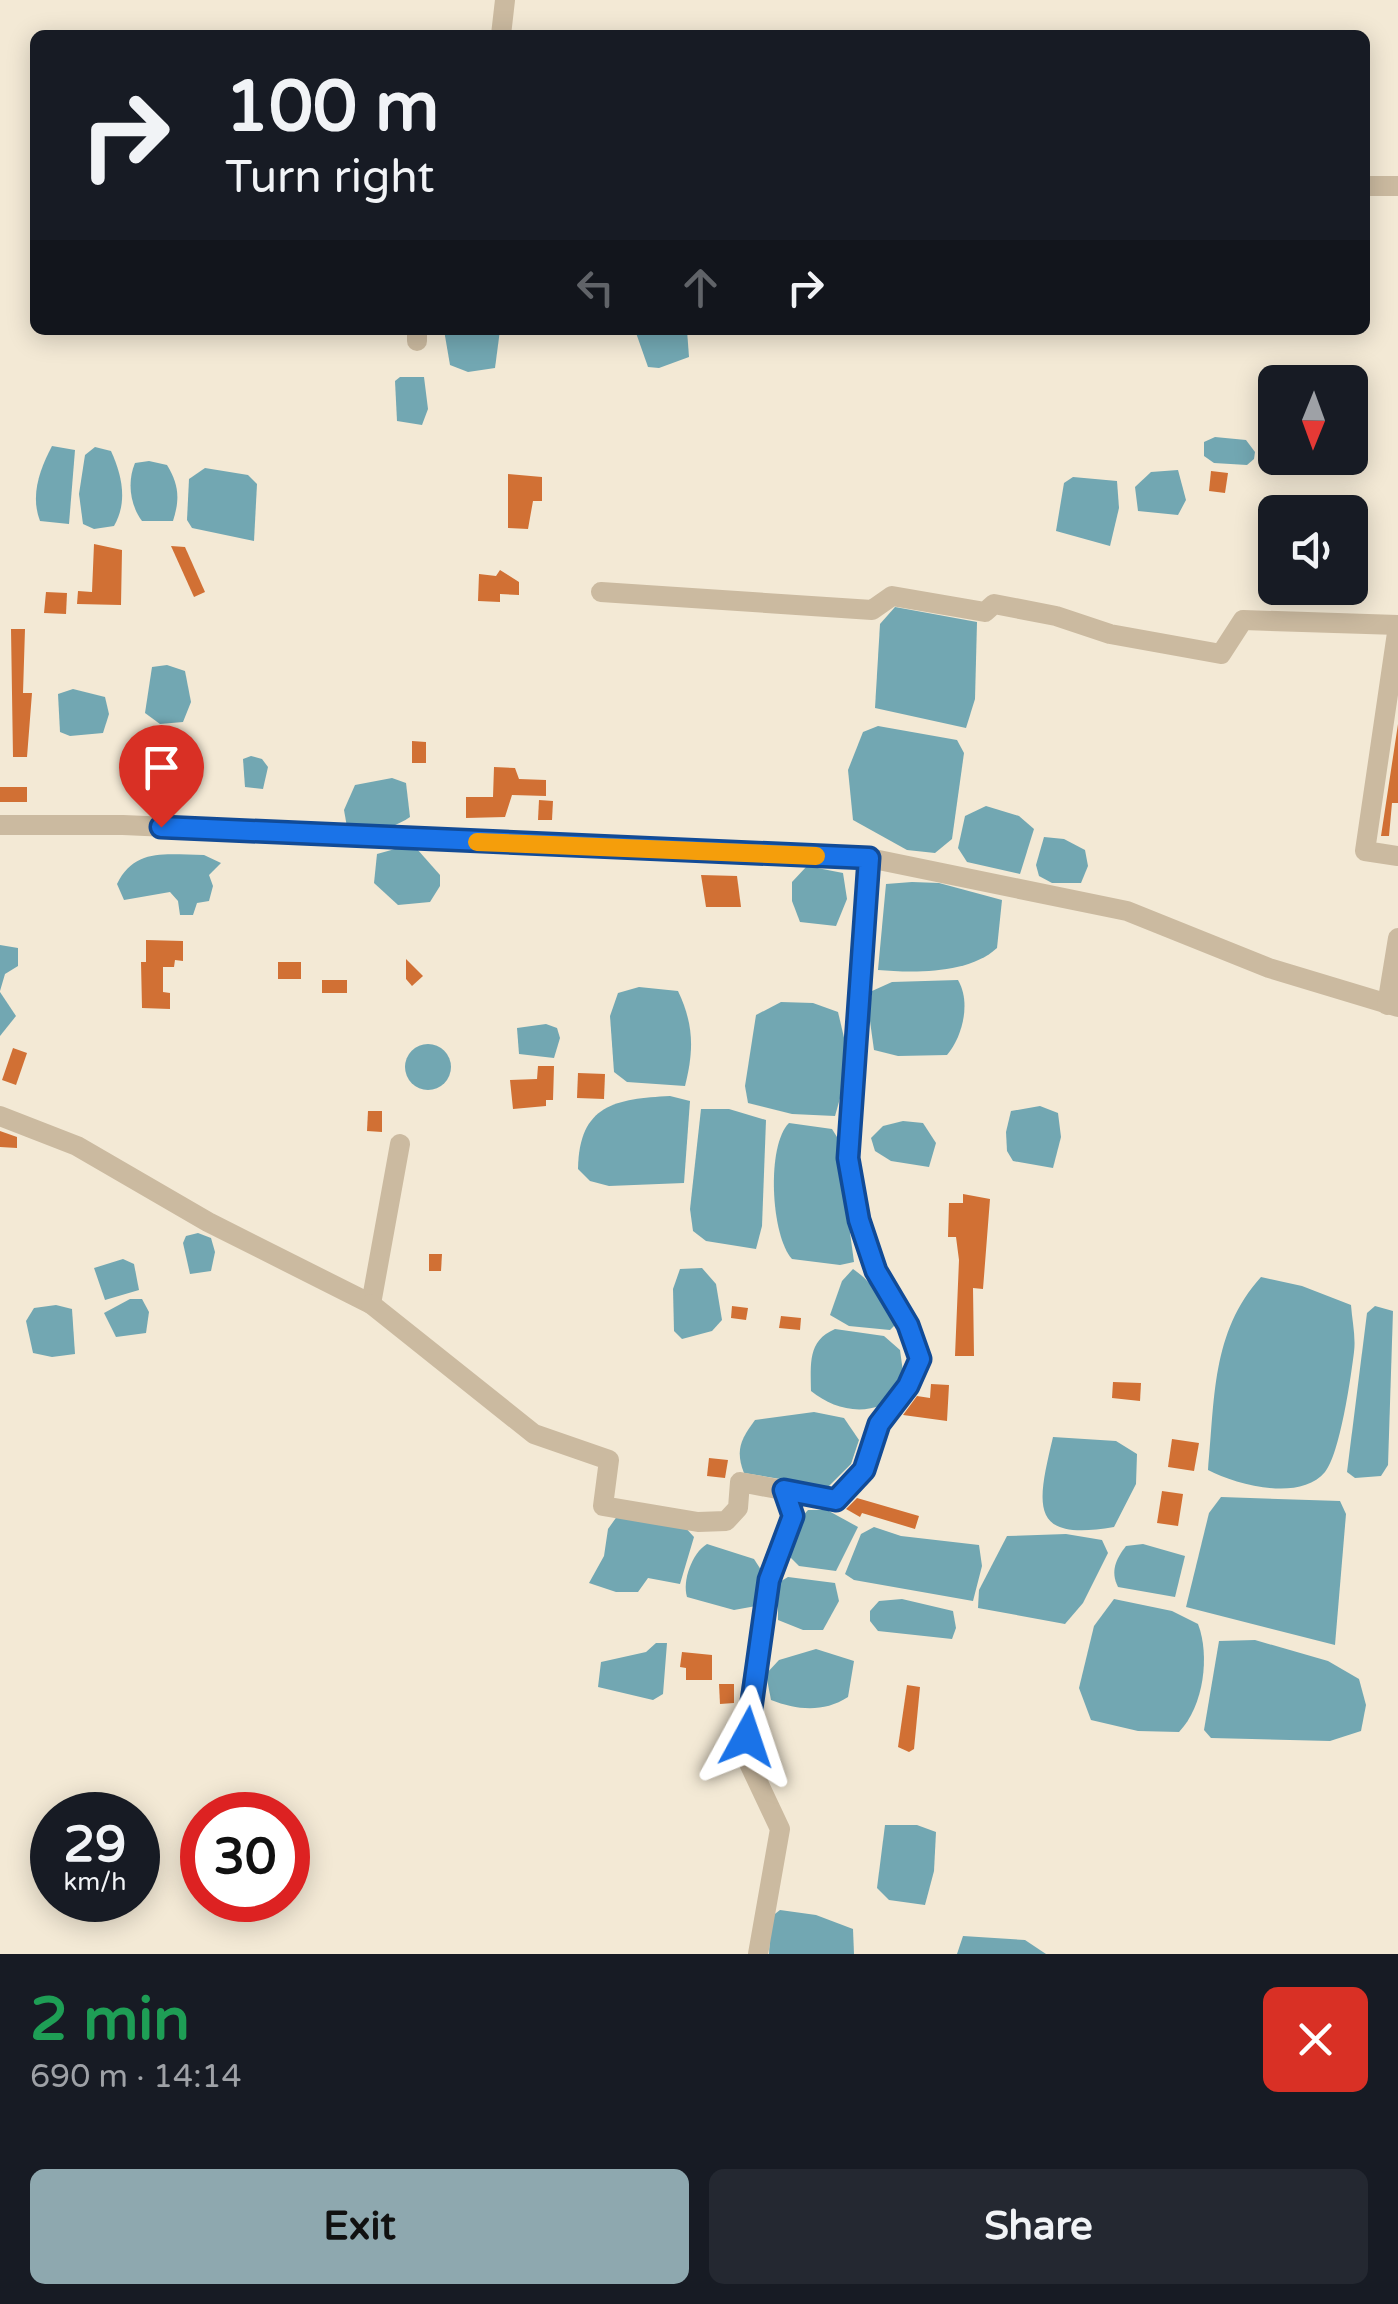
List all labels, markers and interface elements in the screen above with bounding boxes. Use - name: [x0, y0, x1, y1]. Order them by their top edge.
- text: 100 m: [225, 66, 439, 150]
- icon: right: [60, 70, 190, 200]
- text: Turn right: [225, 151, 434, 205]
- icon: left: [568, 260, 623, 315]
- icon: ahead: [673, 260, 728, 315]
- icon: right: [778, 260, 833, 315]
- north arrow: [1258, 365, 1368, 475]
- map controls: [1258, 365, 1368, 605]
- button: sound: [1258, 495, 1368, 605]
- pin: [119, 725, 204, 828]
- icon: arrive: [134, 740, 189, 795]
- position arrow: [695, 1685, 799, 1789]
- speed limit sign: 30: [180, 1792, 310, 1922]
- text: 29: [64, 1815, 126, 1875]
- text: km/h: [64, 1867, 126, 1897]
- text: 2 min: [30, 1984, 190, 2056]
- button: close: [1263, 1987, 1368, 2092]
- text: 690 m · 14:14: [30, 2058, 242, 2096]
- button: Exit: [30, 2169, 689, 2284]
- button: Share: [709, 2169, 1368, 2284]

